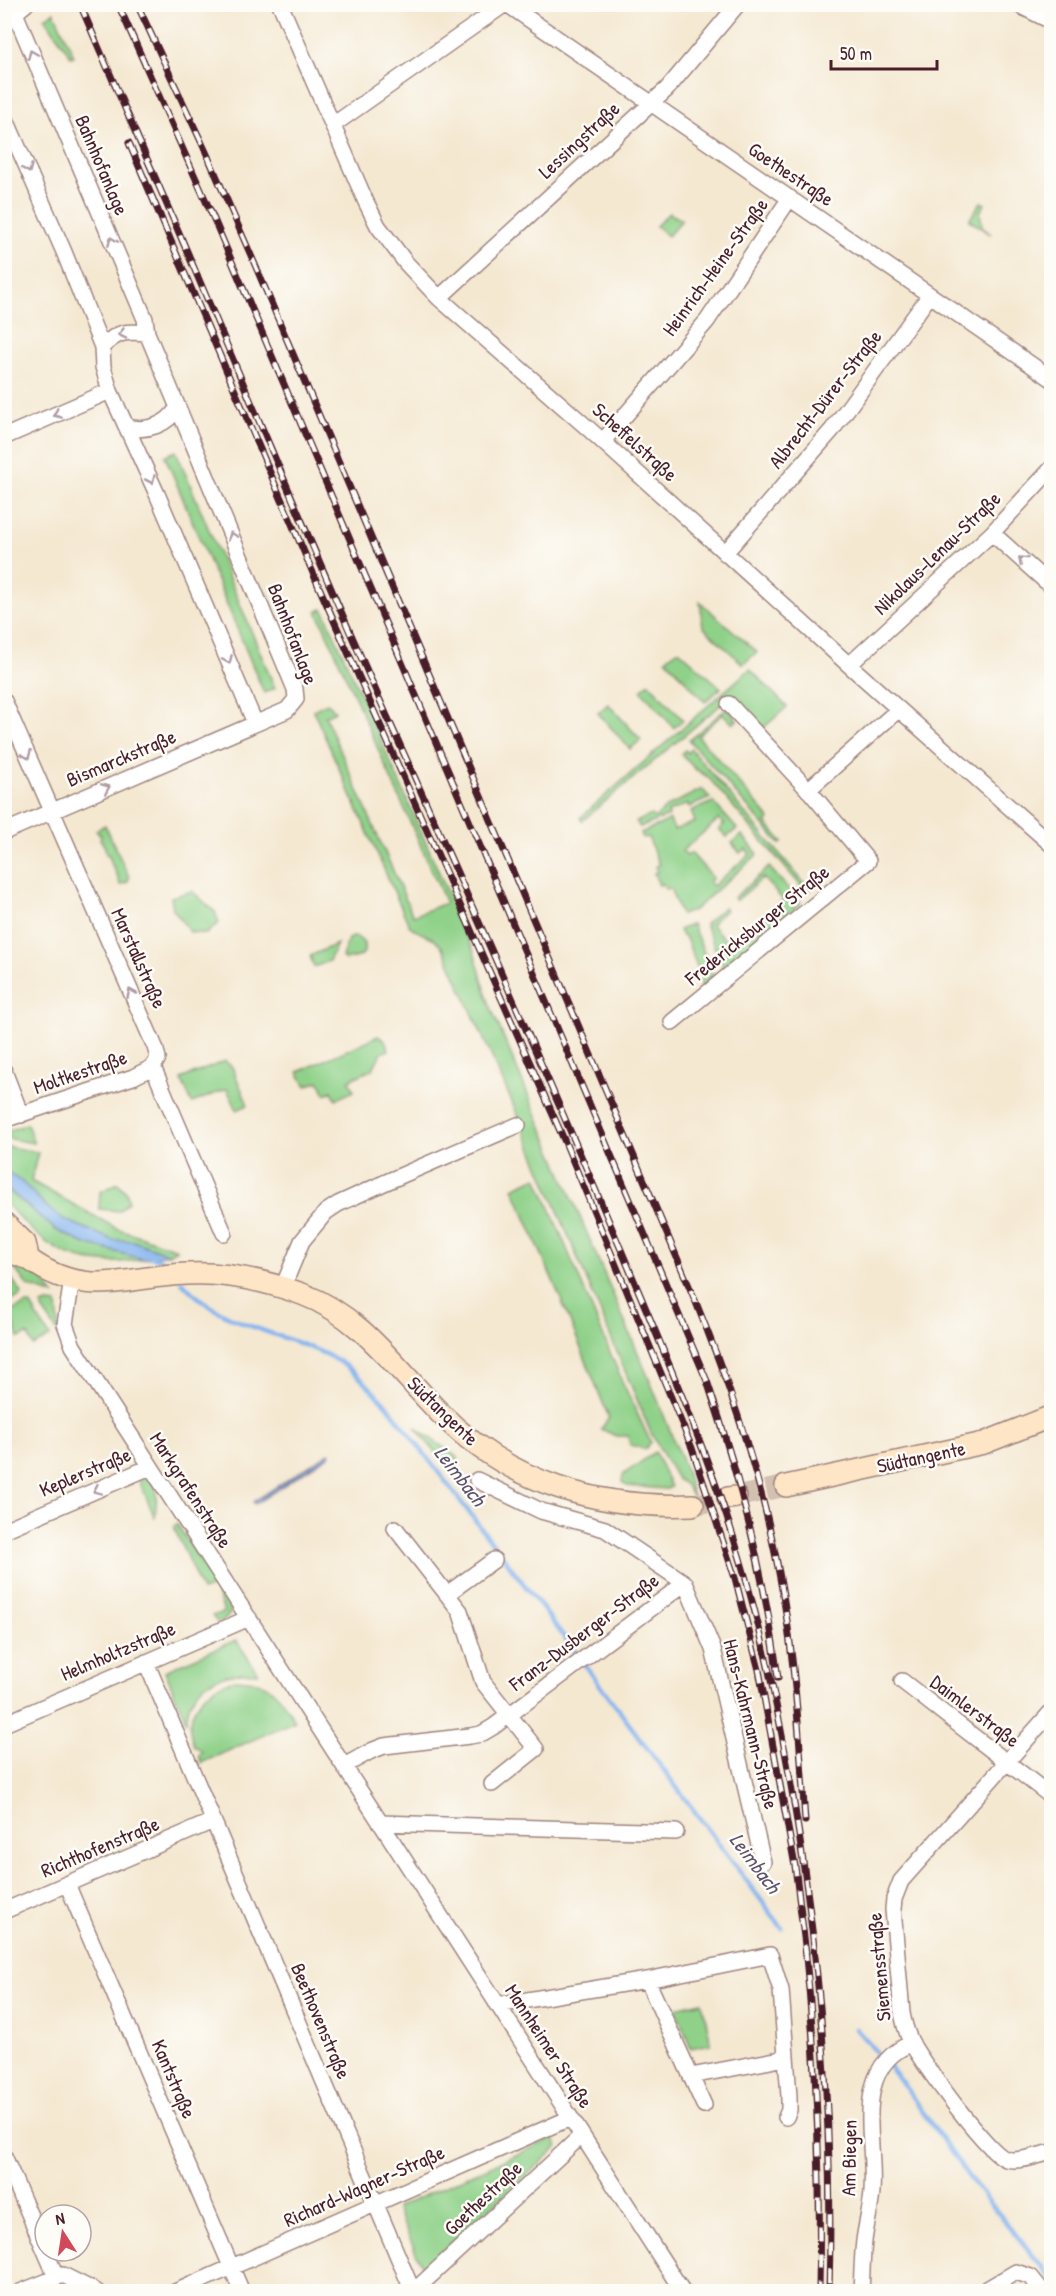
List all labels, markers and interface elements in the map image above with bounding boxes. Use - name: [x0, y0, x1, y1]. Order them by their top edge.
- scale bar: [831, 33, 938, 71]
- text: 50 m: [840, 41, 872, 66]
- one-way arrow: [27, 49, 39, 60]
- street label: Lessingstraße: [532, 95, 625, 184]
- street label: Bahnhofanlage: [69, 111, 136, 219]
- street label: Goethestraße: [743, 135, 839, 212]
- one-way arrow: [21, 162, 33, 173]
- street label: Heinrich-Heine-Straße: [655, 192, 774, 341]
- one-way arrow: [107, 236, 119, 247]
- street label: Albrecht-Dürer-Straße: [762, 324, 887, 474]
- one-way arrow: [117, 327, 127, 340]
- street label: Scheffelstraße: [587, 396, 684, 487]
- one-way arrow: [53, 407, 64, 419]
- one-way arrow: [144, 474, 156, 485]
- street label: Nikolaus-Lenau-Straße: [867, 485, 1006, 620]
- one-way arrow: [227, 531, 239, 542]
- one-way arrow: [1018, 556, 1028, 567]
- street label: Bahnhofanlage: [262, 580, 325, 688]
- one-way arrow: [221, 653, 233, 664]
- street label: Bismarckstraße: [62, 722, 180, 793]
- one-way arrow: [20, 749, 32, 760]
- one-way arrow: [99, 783, 110, 795]
- street label: Fredericksburger Straße: [678, 858, 834, 992]
- street label: Marstallstraße: [105, 903, 174, 1012]
- one-way arrow: [127, 989, 139, 1000]
- street label: Moltkestraße: [30, 1043, 130, 1100]
- street label: Südtangente: [402, 1370, 485, 1451]
- street label: Markgrafenstraße: [144, 1427, 239, 1553]
- street label: Südtangente: [874, 1434, 968, 1479]
- street label: Keplerstraße: [35, 1440, 135, 1503]
- water label: Leimbach: [428, 1440, 494, 1513]
- one-way arrow: [92, 1483, 103, 1495]
- street label: Franz-Dusberger-Straße: [503, 1566, 664, 1697]
- street label: Helmholtzstraße: [56, 1614, 179, 1687]
- street label: Hans-Kahrmann-Straße: [717, 1636, 786, 1812]
- street label: Daimlerstraße: [925, 1668, 1025, 1753]
- street label: Richthofenstraße: [37, 1810, 163, 1884]
- water label: Leimbach: [723, 1826, 788, 1900]
- street label: Siemensstraße: [860, 1912, 897, 2022]
- street label: Beethovenstraße: [285, 1959, 358, 2083]
- street label: Mannheimer Straße: [499, 1979, 600, 2113]
- street label: Kantstraße: [146, 2035, 203, 2122]
- street label: Am Biegen: [834, 2120, 863, 2196]
- street label: Richard-Wagner-Straße: [279, 2138, 448, 2233]
- street label: Goethestraße: [438, 2154, 528, 2241]
- north arrow: [33, 2203, 93, 2263]
- text: N: [53, 2207, 67, 2230]

